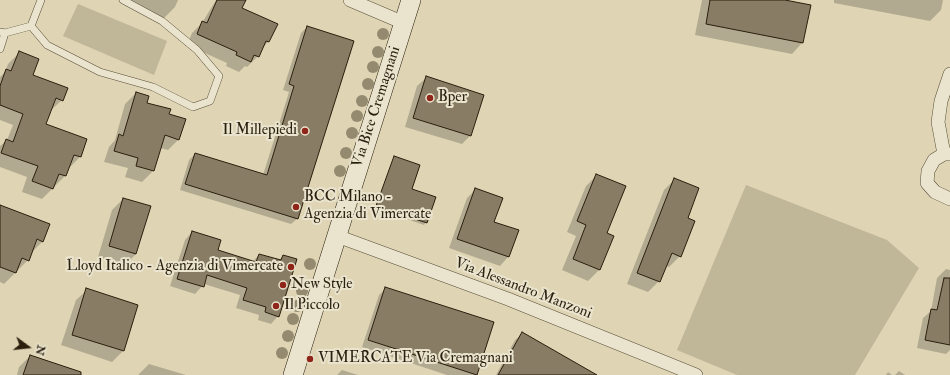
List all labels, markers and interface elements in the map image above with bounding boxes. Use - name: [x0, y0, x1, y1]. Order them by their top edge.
- street label: Via Bice Cremagnani: [349, 44, 405, 170]
- place label: Bper: [438, 89, 467, 107]
- marker: Bper: [425, 93, 435, 103]
- place label: Il Millepiedi: [222, 122, 297, 140]
- marker: Il Millepiedi: [300, 126, 310, 136]
- place label: BCC Milano - Agenzia di Vimercate: [304, 189, 431, 224]
- marker: BCC Milano - Agenzia di Vimercate: [291, 202, 301, 212]
- street label: Via Alessandro Manzoni: [452, 255, 594, 323]
- place label: Lloyd Italico - Agenzia di Vimercate: [66, 258, 283, 276]
- marker: Lloyd Italico - Agenzia di Vimercate: [286, 262, 296, 272]
- place label: New Style: [291, 276, 353, 294]
- marker: New Style: [278, 280, 288, 290]
- place label: Il Piccolo: [284, 297, 340, 315]
- marker: Il Piccolo: [271, 301, 281, 311]
- north arrow: [8, 327, 48, 367]
- text: N: [33, 344, 48, 357]
- place label: VIMERCATE Via Cremagnani: [318, 350, 513, 368]
- marker: VIMERCATE Via Cremagnani: [305, 354, 315, 364]

